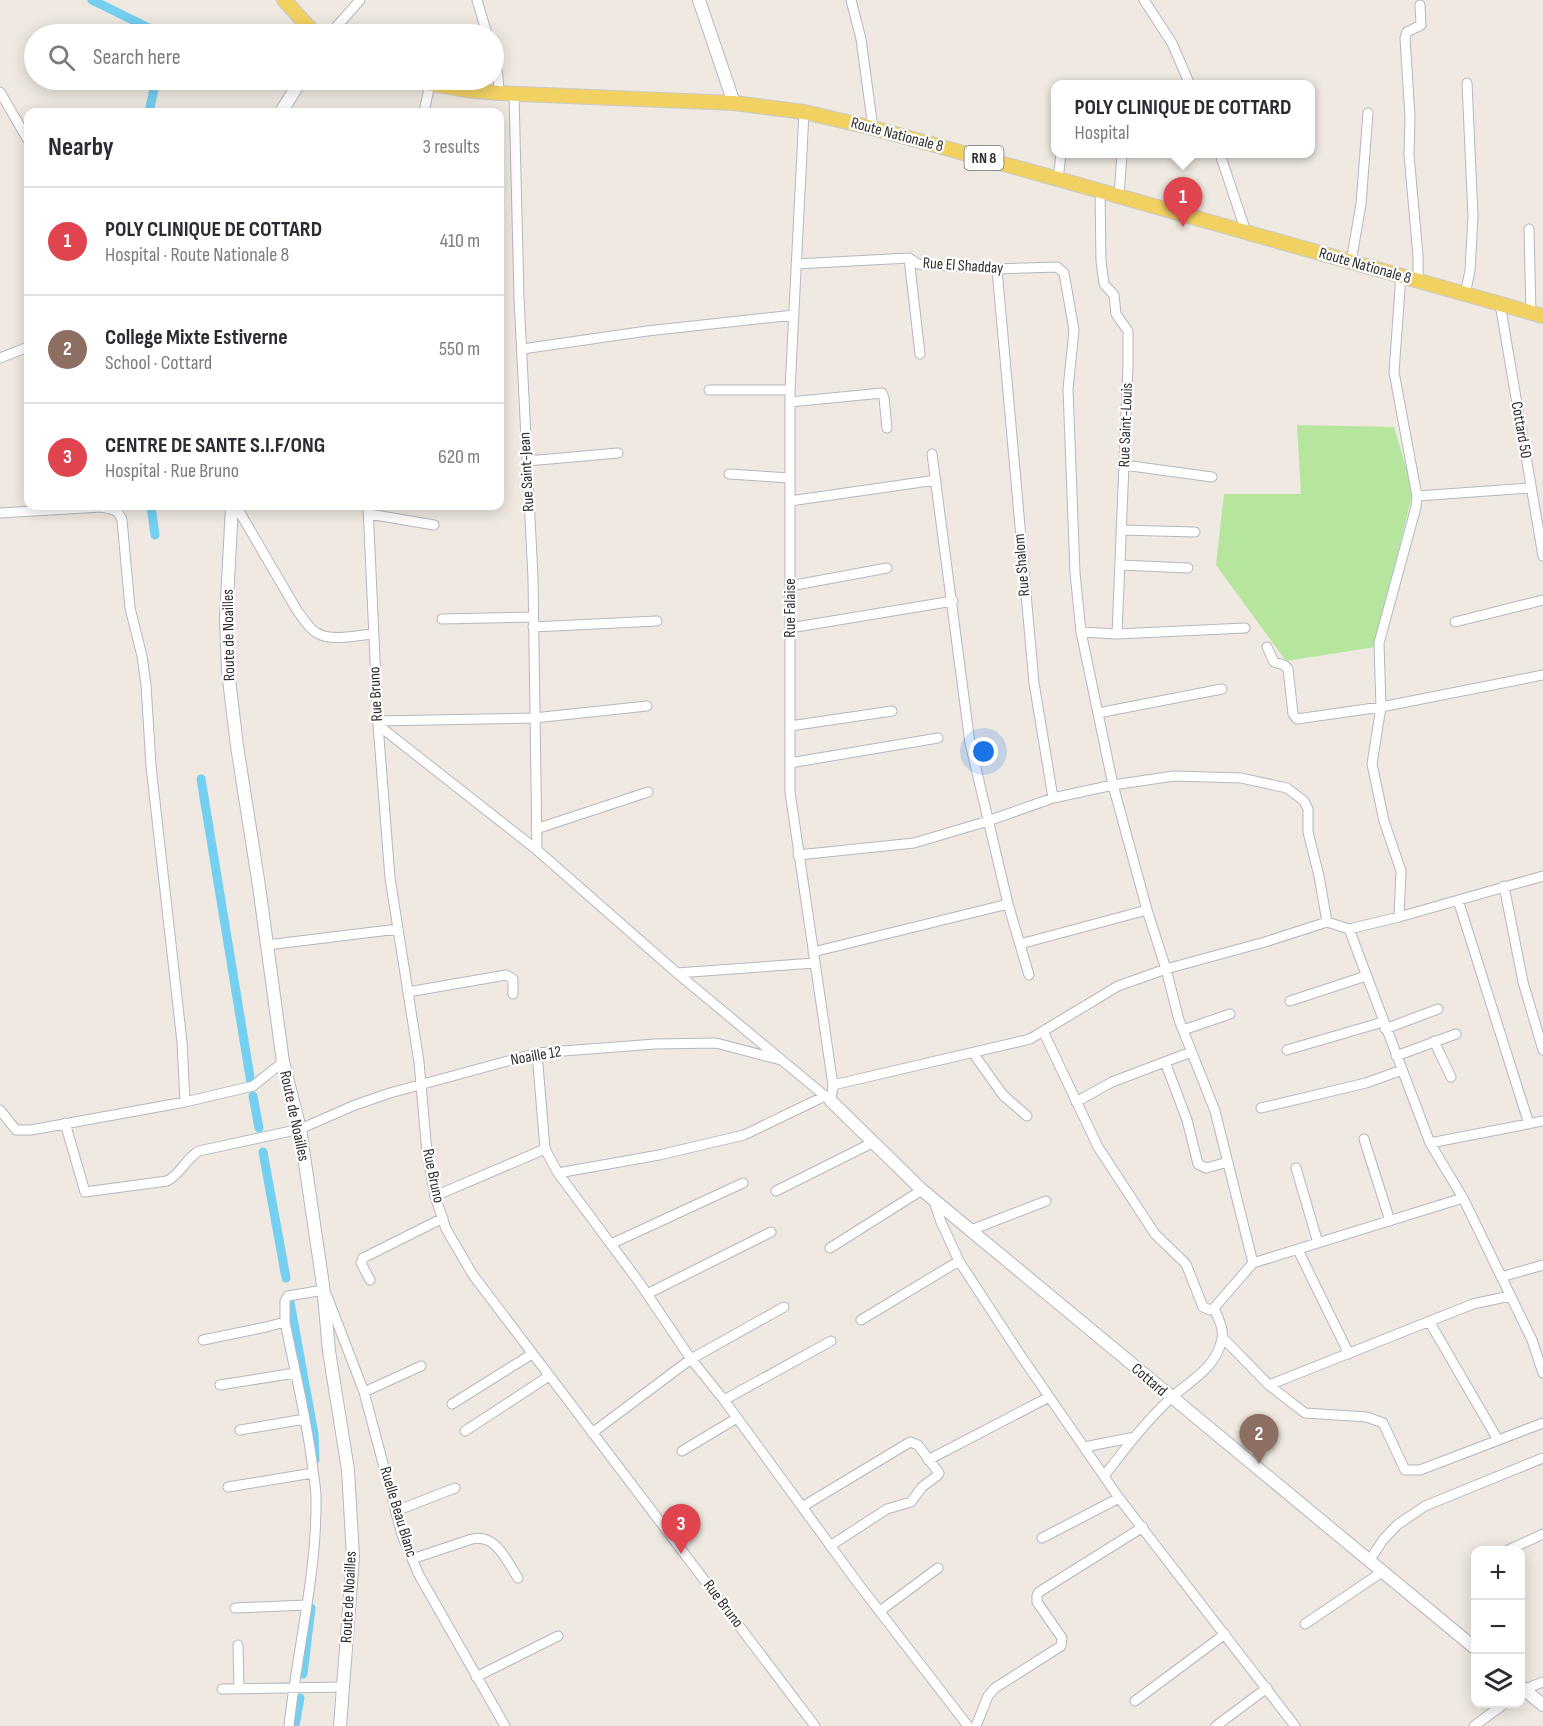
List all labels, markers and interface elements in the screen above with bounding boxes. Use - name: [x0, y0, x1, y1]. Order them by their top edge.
- search box: [24, 24, 504, 90]
- icon: search: [45, 41, 78, 74]
- text: Search here: [93, 44, 180, 71]
- popup: [1051, 80, 1315, 158]
- text: POLY CLINIQUE DE COTTARD: [1074, 94, 1292, 121]
- street label: Route Nationale 8: [849, 114, 945, 156]
- text: Hospital: [1074, 121, 1130, 145]
- text: Nearby: [48, 132, 114, 163]
- text: 3 results: [423, 135, 480, 159]
- road number: RN 8: [964, 146, 1004, 170]
- pin: 1: [1164, 178, 1202, 227]
- text: POLY CLINIQUE DE COTTARD: [105, 216, 322, 243]
- text: 1: [64, 229, 71, 253]
- text: 410 m: [440, 229, 480, 253]
- text: Hospital · Route Nationale 8: [105, 243, 289, 267]
- street label: Route Nationale 8: [1317, 244, 1413, 288]
- street label: Rue El Shadday: [922, 254, 1004, 278]
- text: College Mixte Estiverne: [105, 324, 288, 351]
- text: 2: [63, 337, 72, 361]
- text: 550 m: [439, 337, 480, 361]
- text: School · Cottard: [105, 351, 212, 375]
- street label: Rue Saint-Louis: [1115, 382, 1137, 468]
- street label: Cottard 50: [1507, 400, 1535, 460]
- text: CENTRE DE SANTE S.I.F/ONG: [105, 432, 325, 459]
- street label: Rue Saint-Jean: [515, 432, 539, 512]
- text: 3: [63, 445, 72, 469]
- text: 620 m: [438, 445, 480, 469]
- text: Hospital · Rue Bruno: [105, 459, 239, 483]
- street label: Rue Shalom: [1010, 533, 1034, 597]
- street label: Rue Falaise: [781, 578, 800, 638]
- street label: Route de Noailles: [219, 589, 239, 681]
- street label: Rue Bruno: [365, 666, 387, 722]
- your location: [969, 737, 998, 766]
- street label: Noaille 12: [509, 1042, 563, 1070]
- street label: Route de Noailles: [275, 1069, 313, 1163]
- street label: Rue Bruno: [418, 1147, 448, 1205]
- street label: Cottard: [1127, 1359, 1171, 1401]
- pin: 2: [1240, 1414, 1278, 1464]
- street label: Ruelle Beau Blanc: [375, 1464, 421, 1560]
- pin: 3: [662, 1504, 700, 1554]
- map controls: [1471, 1546, 1525, 1708]
- button: +: [1471, 1546, 1525, 1600]
- street label: Route de Noailles: [337, 1550, 361, 1643]
- street label: Rue Bruno: [699, 1576, 747, 1632]
- button: −: [1471, 1600, 1525, 1654]
- button: layers: [1471, 1654, 1525, 1708]

